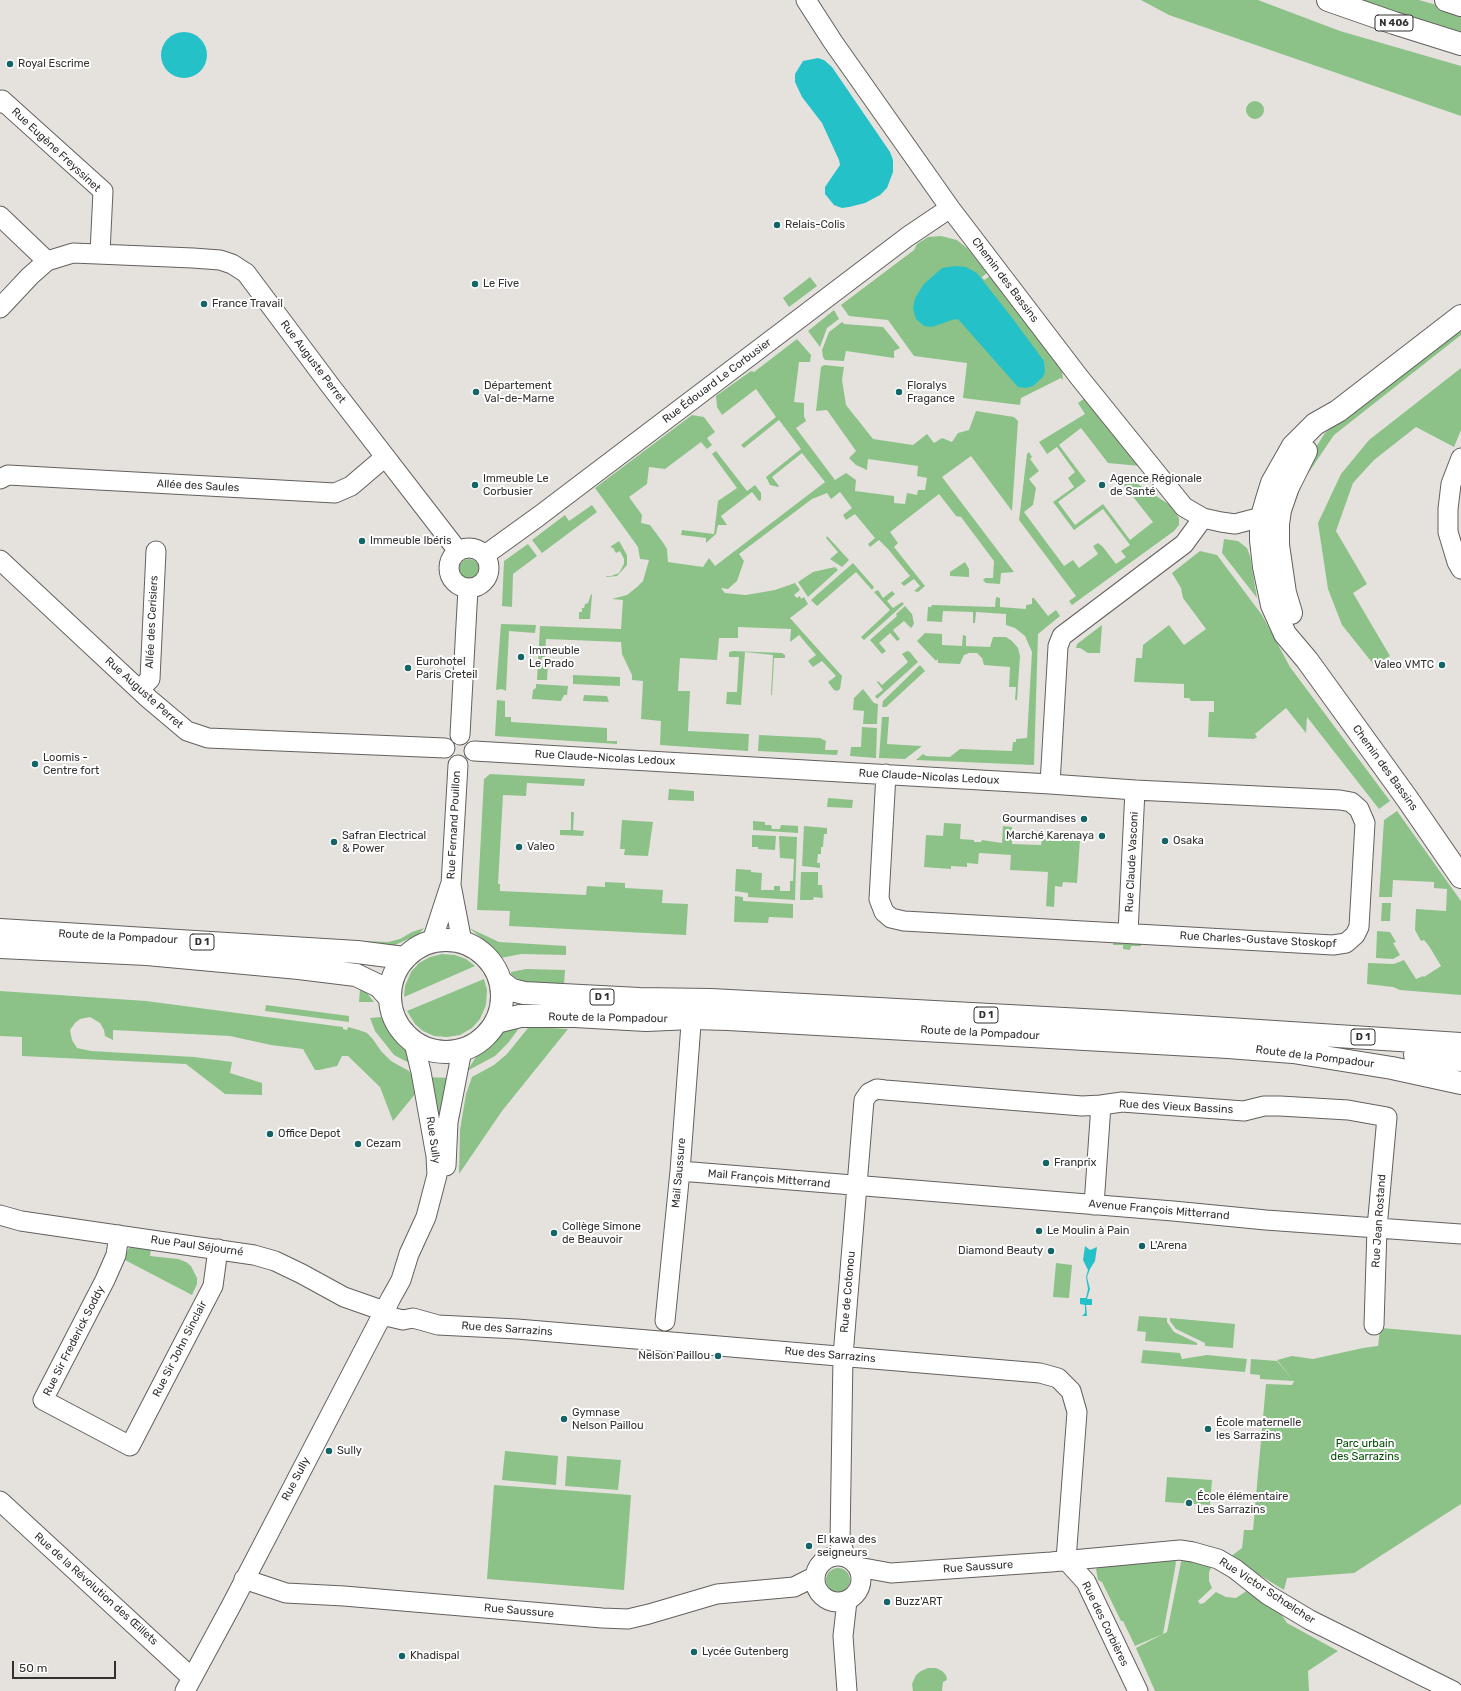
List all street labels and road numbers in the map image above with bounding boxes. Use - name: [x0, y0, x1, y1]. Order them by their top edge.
- road number: N 406: [1375, 15, 1413, 31]
- street label: Rue Eugène Freyssinet: [9, 105, 103, 195]
- street label: Chemin des Bassins: [969, 235, 1041, 325]
- street label: Rue Auguste Perret: [278, 318, 348, 406]
- street label: Rue Édouard Le Corbusier: [660, 336, 774, 426]
- street label: Allée des Saules: [156, 477, 240, 495]
- street label: Allée des Cerisiers: [143, 575, 161, 669]
- street label: Rue Auguste Perret: [102, 655, 186, 731]
- street label: Chemin des Bassins: [1350, 723, 1420, 813]
- street label: Rue Claude-Nicolas Ledoux: [534, 748, 676, 768]
- street label: Rue Claude-Nicolas Ledoux: [858, 767, 1000, 787]
- street label: Rue Fernand Pouillon: [445, 770, 463, 880]
- street label: Rue Claude Vasconi: [1123, 811, 1141, 913]
- street label: Route de la Pompadour: [58, 927, 178, 947]
- street label: Rue Charles-Gustave Stoskopf: [1179, 929, 1337, 951]
- road number: D 1: [190, 934, 214, 950]
- road number: D 1: [590, 989, 614, 1005]
- road number: D 1: [974, 1007, 998, 1023]
- street label: Route de la Pompadour: [548, 1010, 668, 1026]
- street label: Route de la Pompadour: [920, 1023, 1040, 1043]
- road number: D 1: [1351, 1029, 1375, 1045]
- street label: Route de la Pompadour: [1255, 1043, 1375, 1071]
- street label: Rue des Vieux Bassins: [1118, 1097, 1234, 1117]
- street label: Rue Sully: [423, 1116, 443, 1164]
- street label: Mail Saussure: [669, 1137, 689, 1209]
- street label: Mail François Mitterrand: [707, 1167, 831, 1191]
- street label: Rue Jean Rostand: [1369, 1174, 1389, 1268]
- street label: Avenue François Mitterrand: [1088, 1197, 1230, 1223]
- street label: Rue Paul Séjourné: [150, 1233, 244, 1259]
- street label: Rue de Cotonou: [838, 1251, 858, 1333]
- street label: Rue Sir Frederick Soddy: [40, 1284, 108, 1398]
- street label: Rue Sir John Sinclair: [150, 1299, 210, 1399]
- street label: Rue des Sarrazins: [461, 1319, 553, 1339]
- street label: Rue des Sarrazins: [784, 1344, 876, 1366]
- street label: Rue Sully: [279, 1455, 313, 1503]
- street label: Rue de la Révolution des Œillets: [31, 1530, 161, 1648]
- street label: Rue Victor Schœlcher: [1217, 1555, 1317, 1627]
- street label: Rue Saussure: [942, 1558, 1014, 1576]
- street label: Rue des Corbières: [1079, 1579, 1131, 1669]
- street label: Rue Saussure: [483, 1601, 555, 1621]

